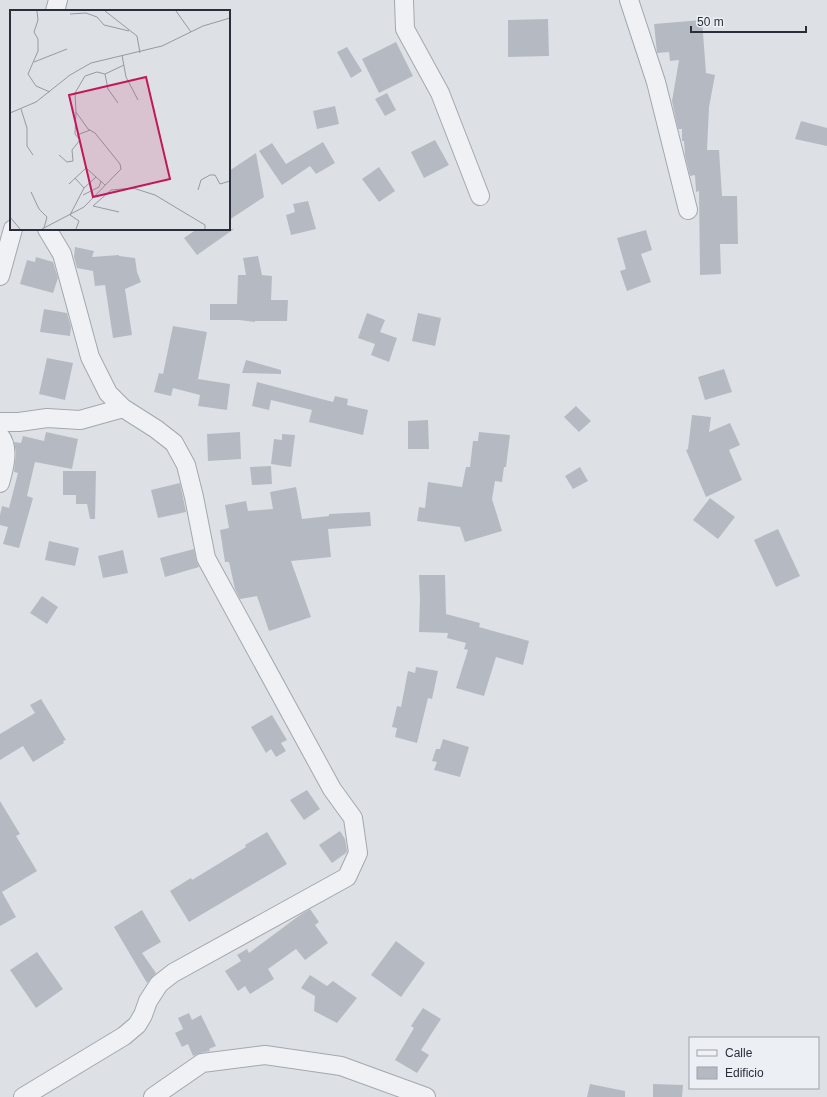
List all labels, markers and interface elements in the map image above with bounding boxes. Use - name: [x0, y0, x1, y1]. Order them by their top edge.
- scale bar: [691, 8, 806, 34]
- inset map: [10, 10, 230, 230]
- text: 50 m: [697, 15, 724, 29]
- legend: [689, 1037, 819, 1089]
- text: Calle: [725, 1046, 753, 1060]
- text: Edificio: [725, 1066, 764, 1080]

